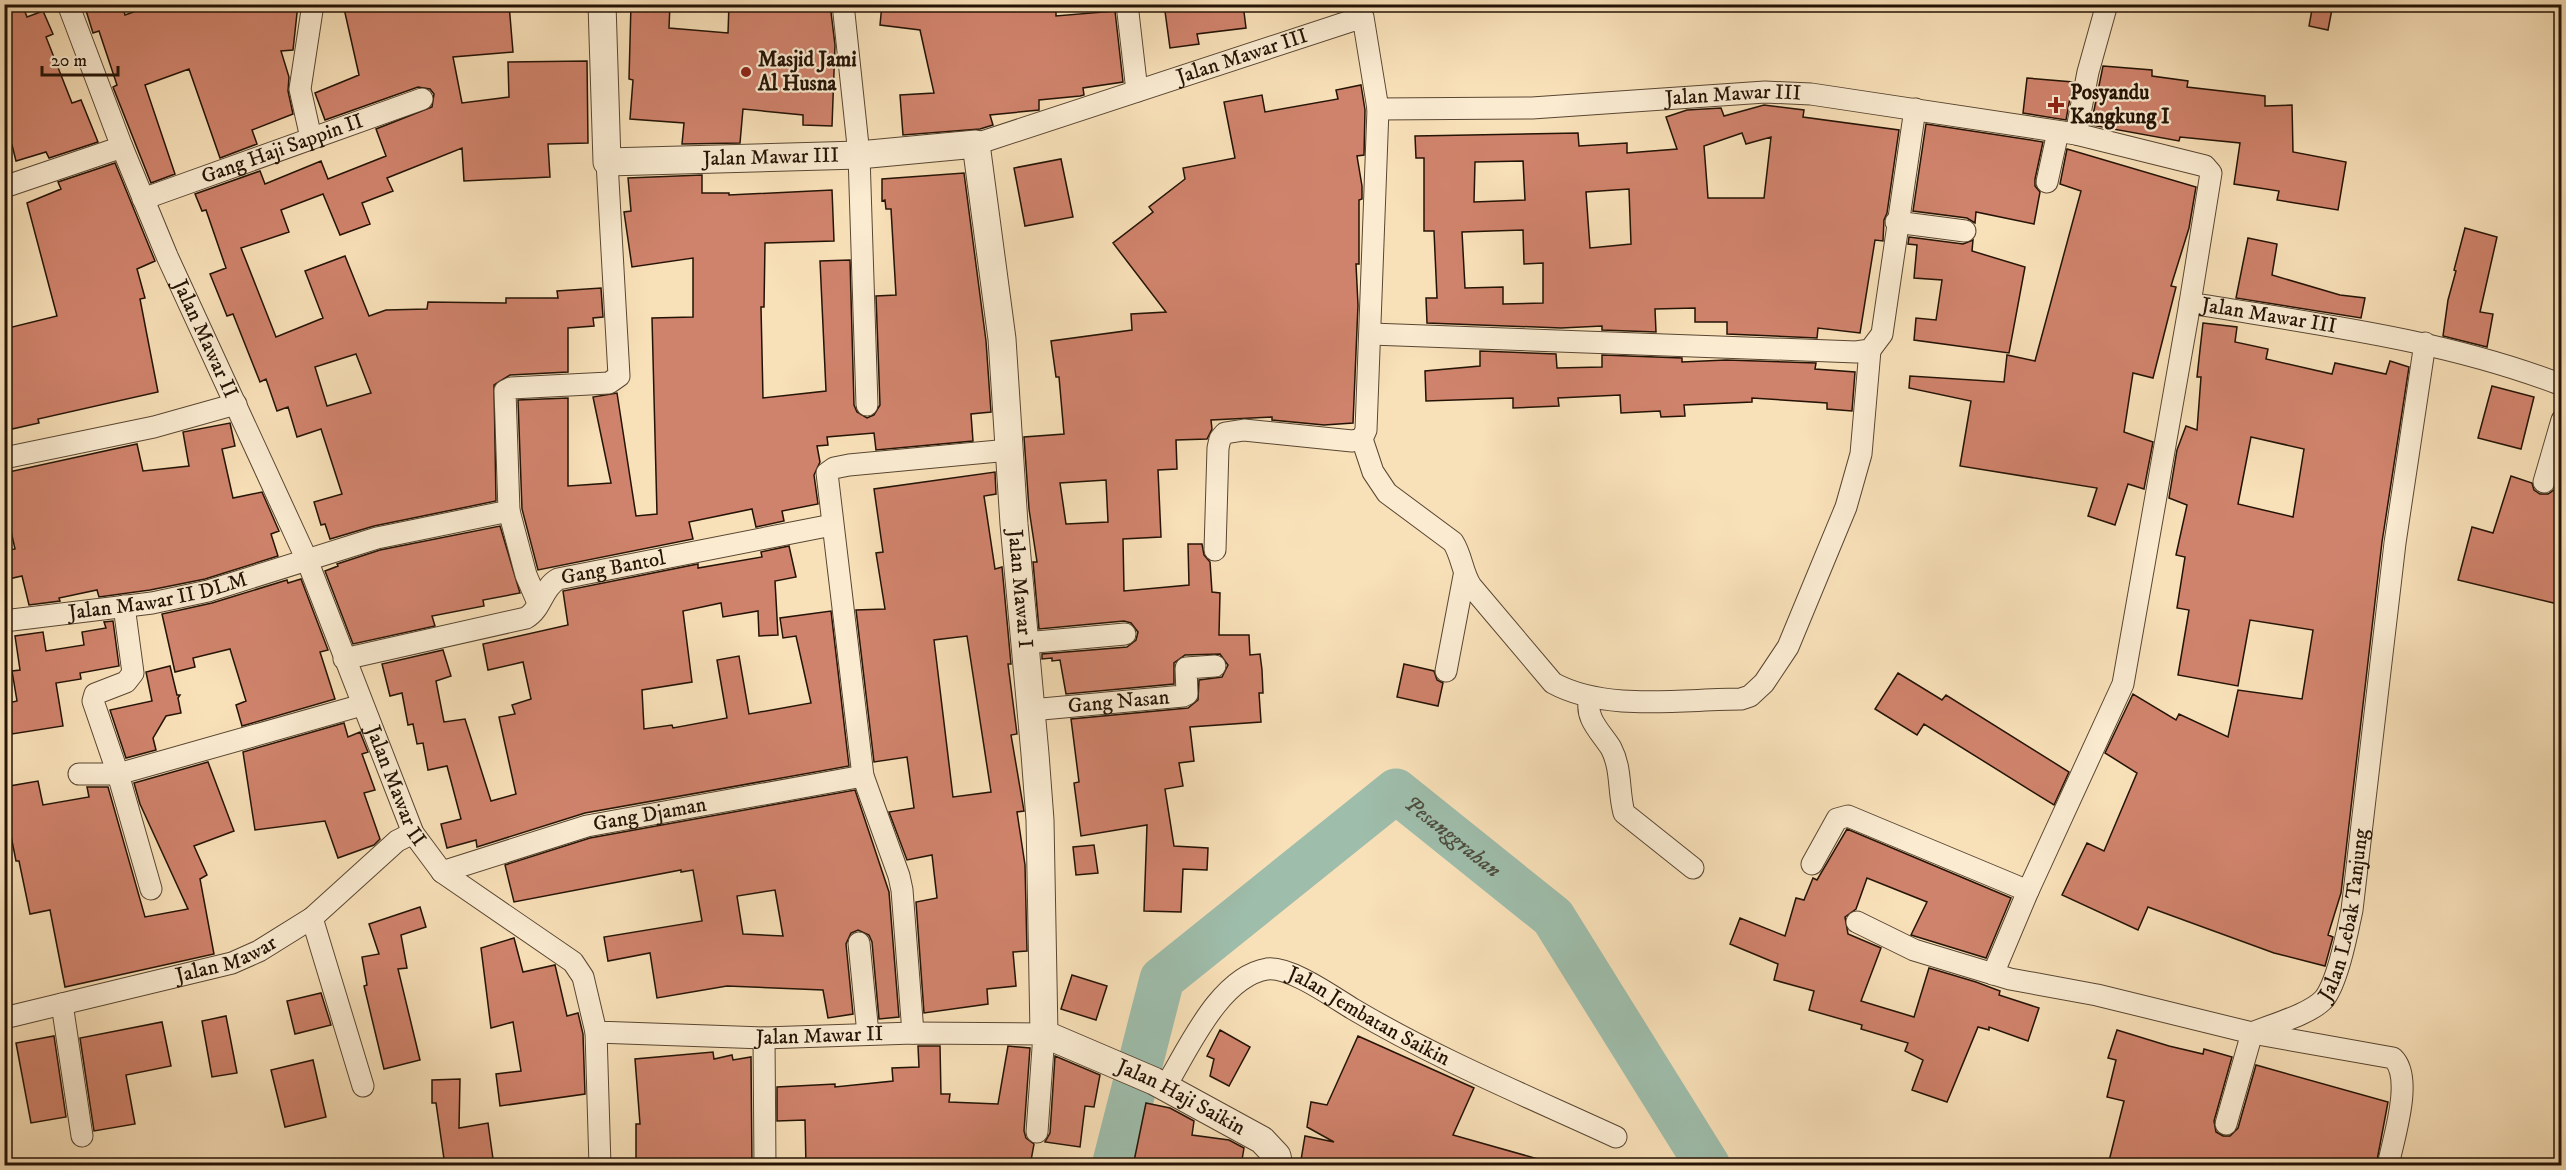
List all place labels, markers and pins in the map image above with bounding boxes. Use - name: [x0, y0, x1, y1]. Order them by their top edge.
- place label: Masjid Jami Al Husna: [757, 47, 857, 97]
- marker: Masjid Jami Al Husna: [739, 65, 753, 79]
- place label: Posyandu Kangkung I: [2070, 80, 2170, 130]
- marker: Posyandu Kangkung I: [2047, 96, 2065, 114]

